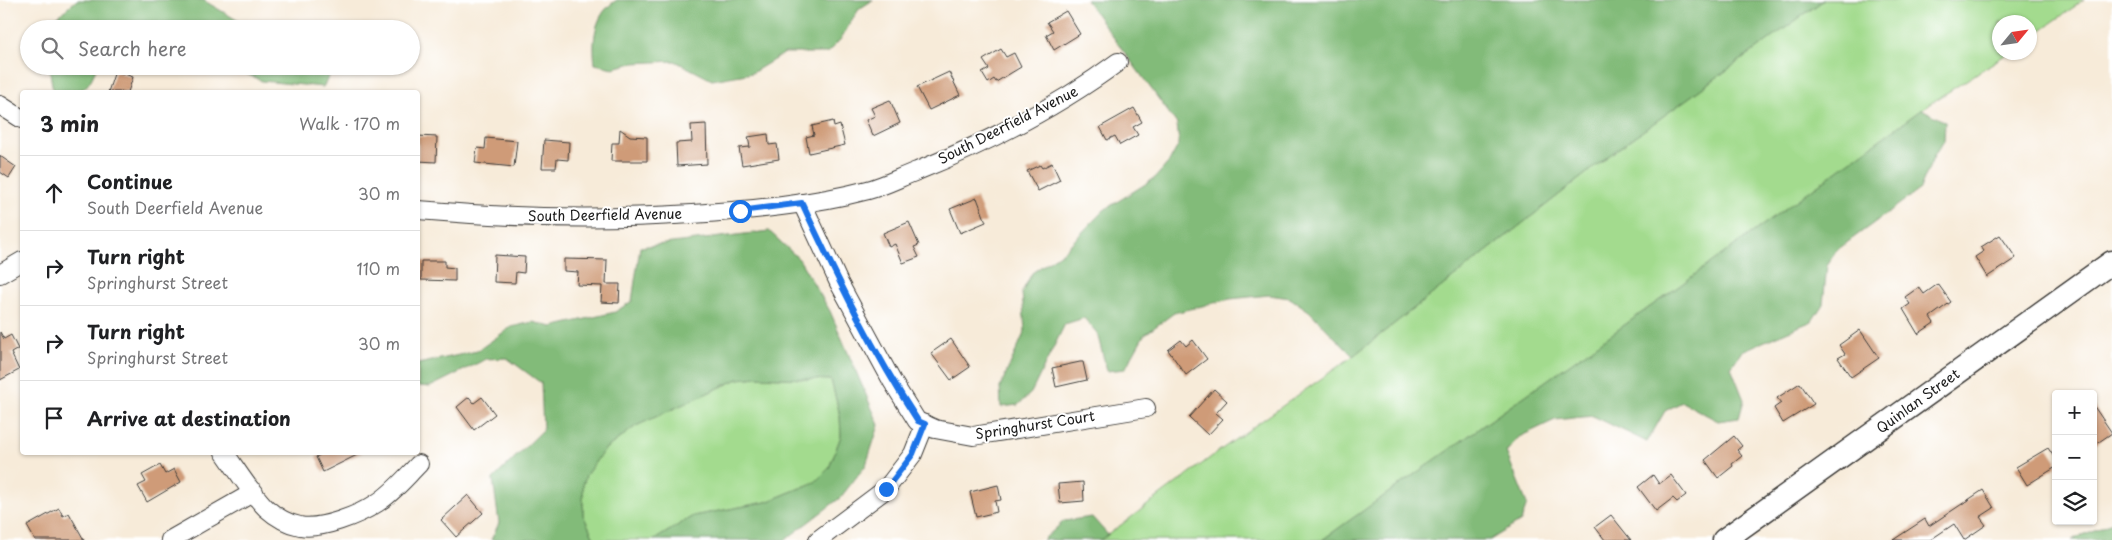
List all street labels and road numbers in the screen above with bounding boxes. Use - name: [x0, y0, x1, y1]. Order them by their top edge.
- street label: South Deerfield Avenue: [934, 80, 1082, 169]
- street label: South Deerfield Avenue: [528, 203, 683, 226]
- street label: Quinlan Street: [1872, 363, 1964, 438]
- street label: Springhurst Court: [974, 405, 1096, 444]

